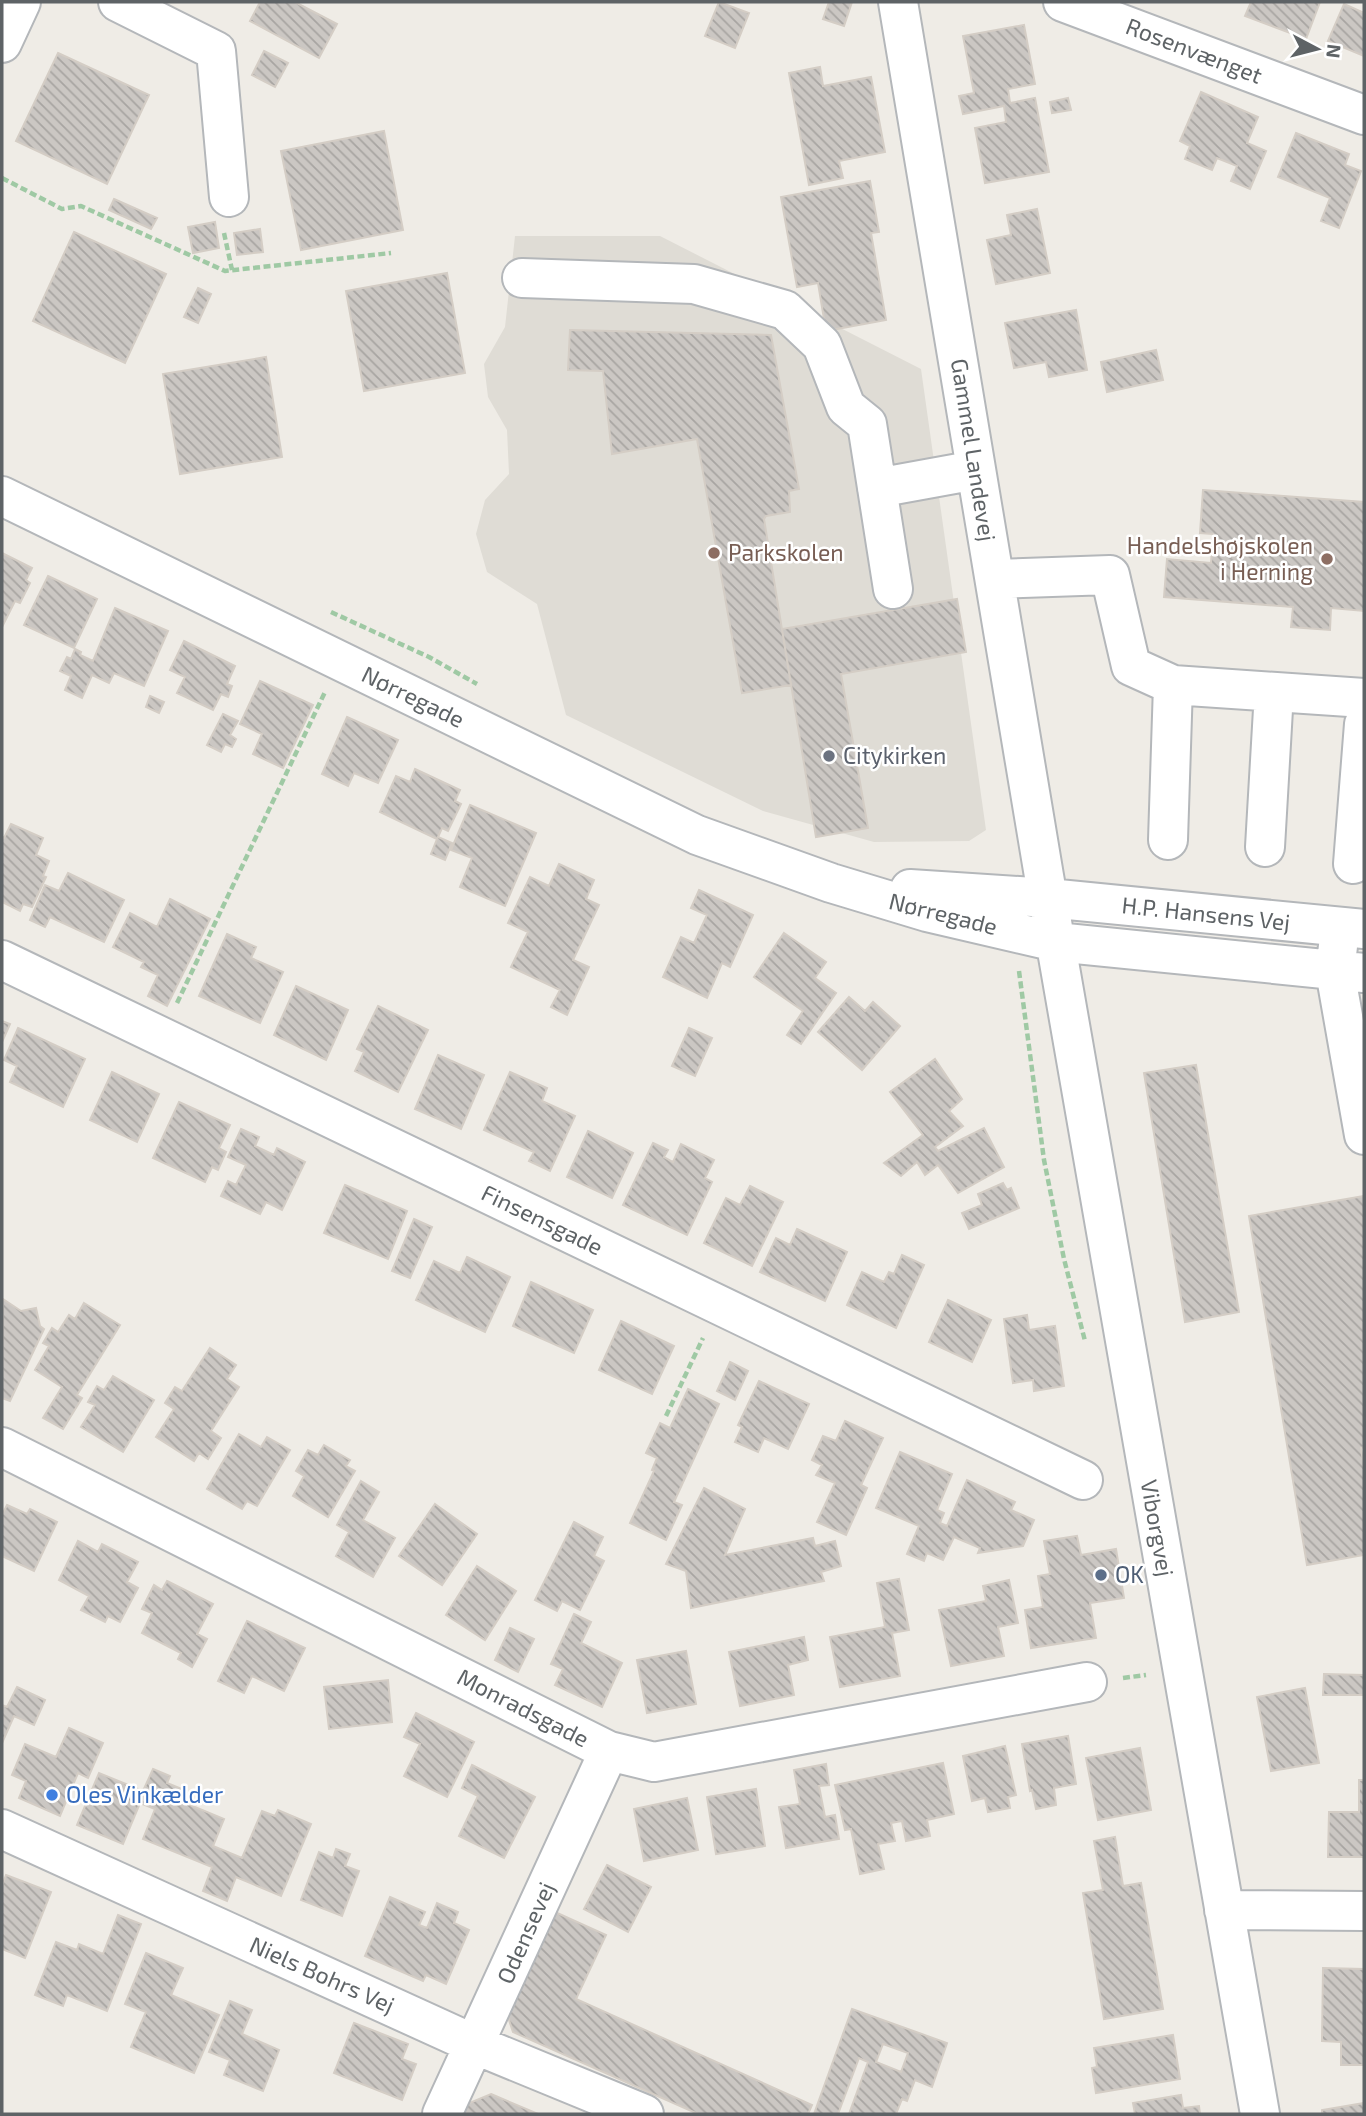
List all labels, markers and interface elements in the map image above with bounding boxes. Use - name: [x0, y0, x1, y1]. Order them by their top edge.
- street label: Rosenvænget: [1122, 11, 1267, 89]
- north arrow: [1282, 14, 1352, 84]
- text: N: [1322, 43, 1347, 59]
- street label: Gammel Landevej: [946, 357, 1002, 543]
- place label: Handelshøjskolen i Herning: [1127, 531, 1313, 585]
- place label: Parkskolen: [728, 538, 844, 566]
- marker: Parkskolen: [706, 545, 722, 561]
- marker: Handelshøjskolen i Herning: [1319, 551, 1335, 567]
- street label: Nørregade: [358, 659, 469, 733]
- place label: Citykirken: [843, 741, 946, 769]
- marker: Citykirken: [821, 748, 837, 764]
- street label: Nørregade: [886, 886, 1000, 940]
- street label: H.P. Hansens Vej: [1121, 890, 1292, 936]
- street label: Finsensgade: [477, 1178, 608, 1260]
- street label: Viborgvej: [1136, 1477, 1180, 1579]
- place label: OK: [1115, 1560, 1144, 1588]
- marker: OK: [1093, 1567, 1109, 1583]
- street label: Monradsgade: [453, 1662, 594, 1752]
- place label: Oles Vinkælder: [66, 1780, 223, 1808]
- marker: Oles Vinkælder: [44, 1787, 60, 1803]
- street label: Odensevej: [490, 1877, 560, 1988]
- street label: Niels Bohrs Vej: [246, 1930, 399, 2018]

